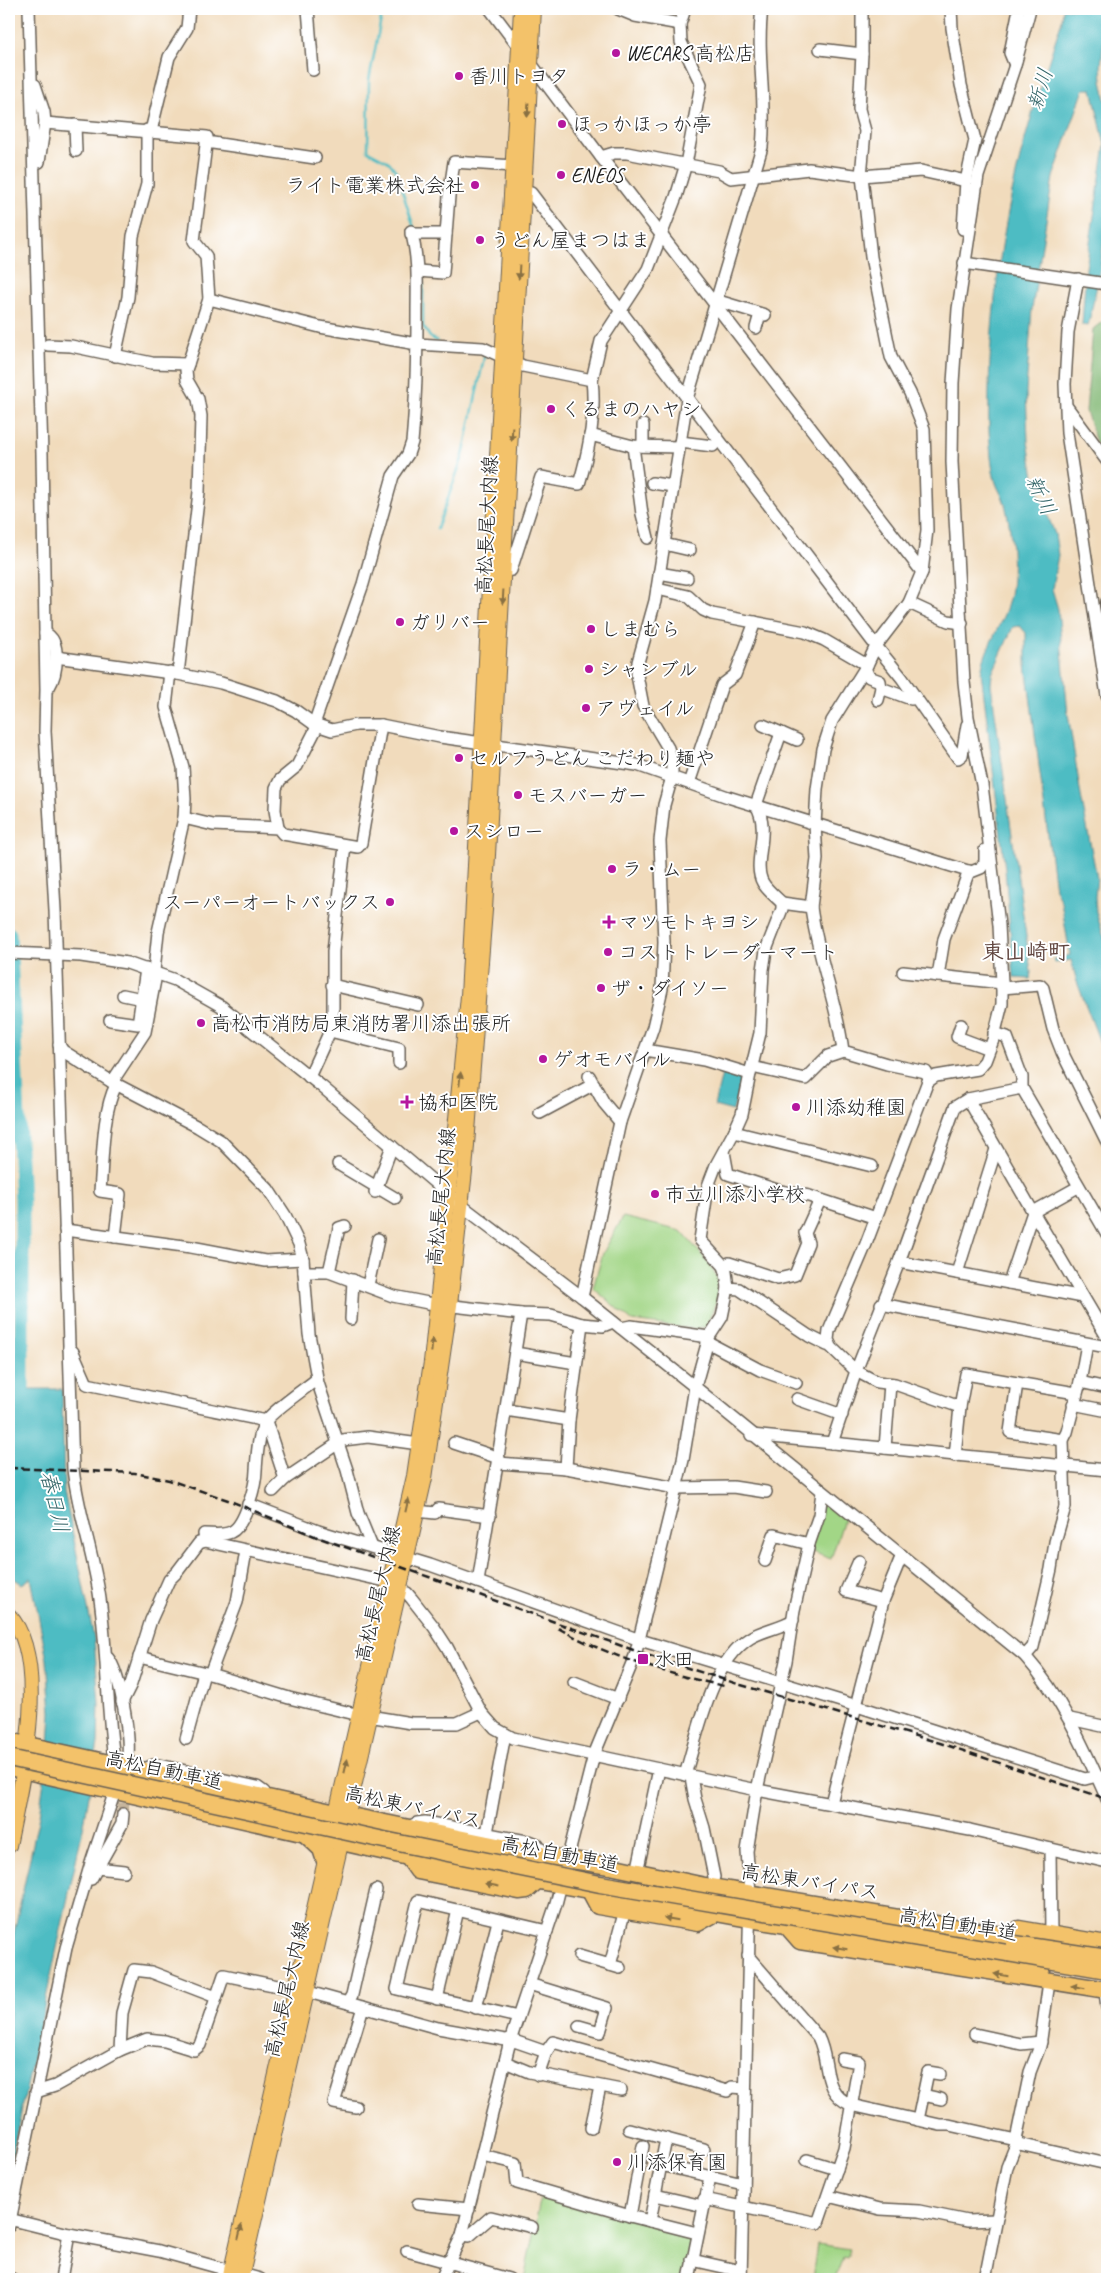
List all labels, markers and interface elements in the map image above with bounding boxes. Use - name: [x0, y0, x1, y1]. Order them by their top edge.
- place label: WECARS 高松店: [626, 41, 755, 66]
- marker: WECARS 高松店: [610, 47, 622, 59]
- place label: 香川トヨタ: [469, 64, 569, 89]
- water label: 新川: [1021, 65, 1059, 113]
- marker: 香川トヨタ: [453, 70, 465, 82]
- one-way arrow: [524, 102, 532, 118]
- place label: ほっかほっか亭: [572, 112, 712, 137]
- marker: ほっかほっか亭: [556, 118, 568, 130]
- place label: ENEOS: [571, 163, 626, 188]
- marker: ENEOS: [555, 169, 567, 181]
- place label: ライト電業株式会社: [286, 173, 465, 198]
- marker: ライト電業株式会社: [469, 179, 481, 191]
- place label: うどん屋まつはま: [490, 228, 650, 253]
- marker: うどん屋まつはま: [474, 234, 486, 246]
- one-way arrow: [515, 264, 523, 280]
- place label: くるまのハヤシ: [561, 397, 701, 422]
- marker: くるまのハヤシ: [545, 403, 557, 415]
- one-way arrow: [507, 427, 515, 443]
- street label: 高松長尾大内線: [471, 454, 503, 596]
- water label: 新川: [1020, 470, 1062, 520]
- one-way arrow: [498, 589, 506, 605]
- place label: ガリバー: [410, 610, 490, 635]
- marker: ガリバー: [394, 616, 406, 628]
- place label: しまむら: [601, 617, 681, 642]
- marker: しまむら: [585, 623, 597, 635]
- place label: シャンブル: [599, 657, 698, 682]
- marker: シャンブル: [583, 663, 595, 675]
- place label: アヴェイル: [596, 696, 695, 721]
- marker: アヴェイル: [580, 702, 592, 714]
- place label: セルフうどん こだわり麺や: [469, 746, 715, 771]
- marker: セルフうどん こだわり麺や: [453, 752, 465, 764]
- place label: モスバーガー: [528, 783, 648, 808]
- marker: モスバーガー: [512, 789, 524, 801]
- place label: スシロー: [464, 819, 544, 844]
- marker: スシロー: [448, 825, 460, 837]
- place label: ラ・ムー: [622, 857, 701, 882]
- marker: ラ・ムー: [606, 863, 618, 875]
- place label: スーパーオートバックス: [162, 890, 380, 915]
- marker: スーパーオートバックス: [384, 896, 396, 908]
- place label: マツモトキヨシ: [619, 910, 759, 935]
- marker: マツモトキヨシ: [603, 916, 615, 928]
- district label: 東山崎町: [982, 938, 1070, 966]
- place label: コストトレーダーマート: [618, 940, 838, 965]
- marker: コストトレーダーマート: [602, 946, 614, 958]
- place label: ザ・ダイソー: [611, 976, 729, 1001]
- marker: ザ・ダイソー: [595, 982, 607, 994]
- place label: 高松市消防局東消防署川添出張所: [211, 1011, 511, 1036]
- marker: 高松市消防局東消防署川添出張所: [195, 1017, 207, 1029]
- place label: ゲオモバイル: [553, 1047, 672, 1072]
- marker: ゲオモバイル: [537, 1053, 549, 1065]
- one-way arrow: [456, 1070, 464, 1086]
- place label: 協和医院: [418, 1090, 498, 1115]
- marker: 協和医院: [400, 1095, 414, 1109]
- place label: 川添幼稚園: [806, 1095, 906, 1120]
- marker: 川添幼稚園: [790, 1101, 802, 1113]
- street label: 高松長尾大内線: [421, 1126, 461, 1268]
- place label: 市立川添小学校: [665, 1182, 805, 1207]
- marker: 市立川添小学校: [649, 1188, 661, 1200]
- one-way arrow: [429, 1336, 437, 1352]
- water label: 春日川: [35, 1468, 75, 1536]
- one-way arrow: [403, 1497, 411, 1513]
- street label: 高松長尾大内線: [350, 1523, 406, 1665]
- place label: 水田: [654, 1647, 694, 1672]
- marker: 水田: [636, 1652, 650, 1666]
- street label: 高松自動車道: [103, 1745, 225, 1795]
- one-way arrow: [342, 1758, 350, 1773]
- street label: 高松東バイパス: [342, 1780, 484, 1834]
- street label: 高松自動車道: [499, 1830, 621, 1878]
- street label: 高松東バイパス: [739, 1859, 881, 1905]
- one-way arrow: [484, 1881, 500, 1889]
- street label: 高松自動車道: [897, 1902, 1019, 1946]
- one-way arrow: [662, 1914, 678, 1922]
- street label: 高松長尾大内線: [259, 1918, 315, 2060]
- one-way arrow: [832, 1944, 848, 1952]
- one-way arrow: [992, 1970, 1008, 1978]
- one-way arrow: [1070, 1983, 1086, 1991]
- place label: 川添保育園: [627, 2150, 727, 2175]
- marker: 川添保育園: [611, 2156, 623, 2168]
- one-way arrow: [236, 2224, 244, 2239]

